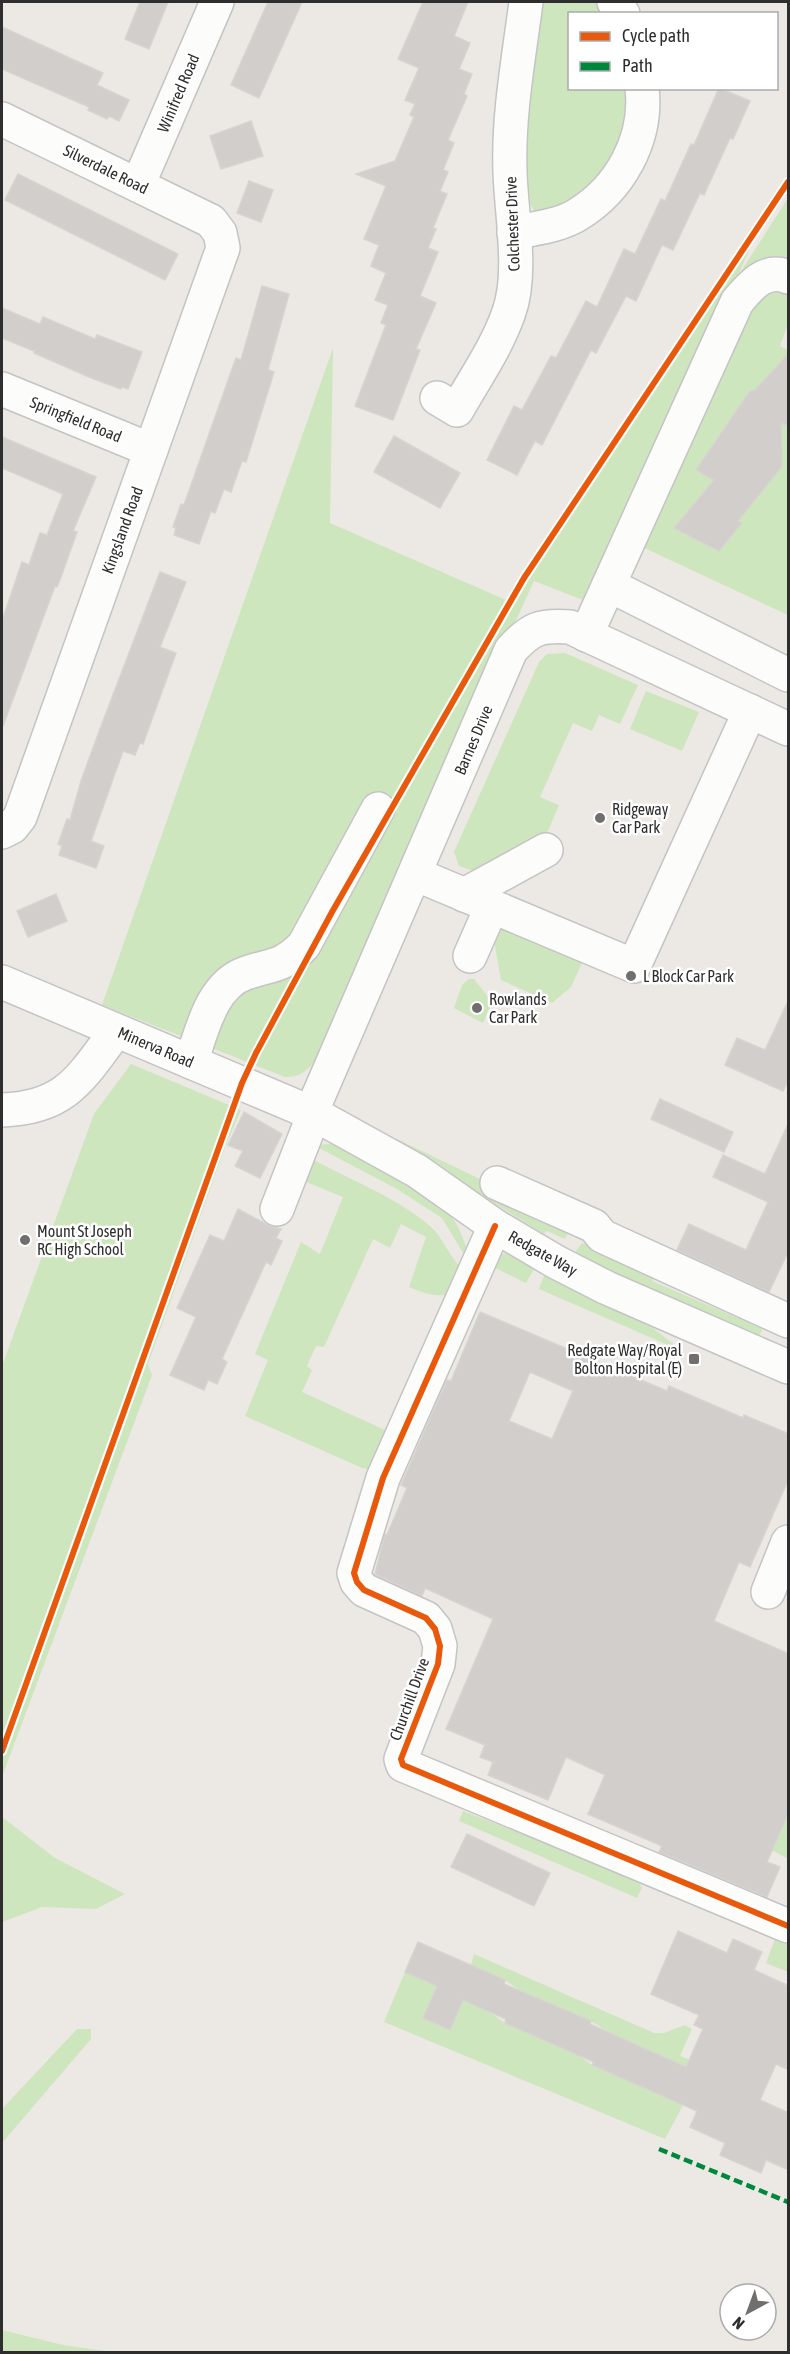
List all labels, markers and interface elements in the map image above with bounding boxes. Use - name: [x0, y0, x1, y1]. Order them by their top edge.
- legend: [568, 12, 778, 90]
- text: Cycle path: [622, 25, 690, 46]
- street label: Winifred Road: [153, 51, 203, 135]
- text: Path: [622, 55, 653, 76]
- street label: Silverdale Road: [61, 141, 151, 197]
- street label: Colchester Drive: [501, 176, 523, 272]
- street label: Springfield Road: [27, 392, 124, 446]
- street label: Kingsland Road: [98, 484, 147, 576]
- street label: Barnes Drive: [450, 703, 496, 777]
- place label: Ridgeway Car Park: [612, 800, 669, 836]
- marker: Ridgeway Car Park: [593, 811, 607, 825]
- place label: L Block Car Park: [643, 967, 734, 985]
- marker: L Block Car Park: [624, 969, 638, 983]
- place label: Rowlands Car Park: [489, 990, 547, 1026]
- marker: Rowlands Car Park: [470, 1001, 484, 1015]
- street label: Minerva Road: [115, 1023, 197, 1071]
- place label: Mount St Joseph RC High School: [37, 1222, 132, 1259]
- street label: Redgate Way: [505, 1227, 581, 1280]
- marker: Mount St Joseph RC High School: [18, 1233, 32, 1247]
- place label: Redgate Way/Royal Bolton Hospital (E): [567, 1341, 683, 1378]
- marker: Redgate Way/Royal Bolton Hospital (E): [687, 1352, 701, 1366]
- street label: Churchill Drive: [386, 1655, 432, 1743]
- north arrow: [718, 2282, 778, 2342]
- text: N: [729, 2313, 748, 2333]

